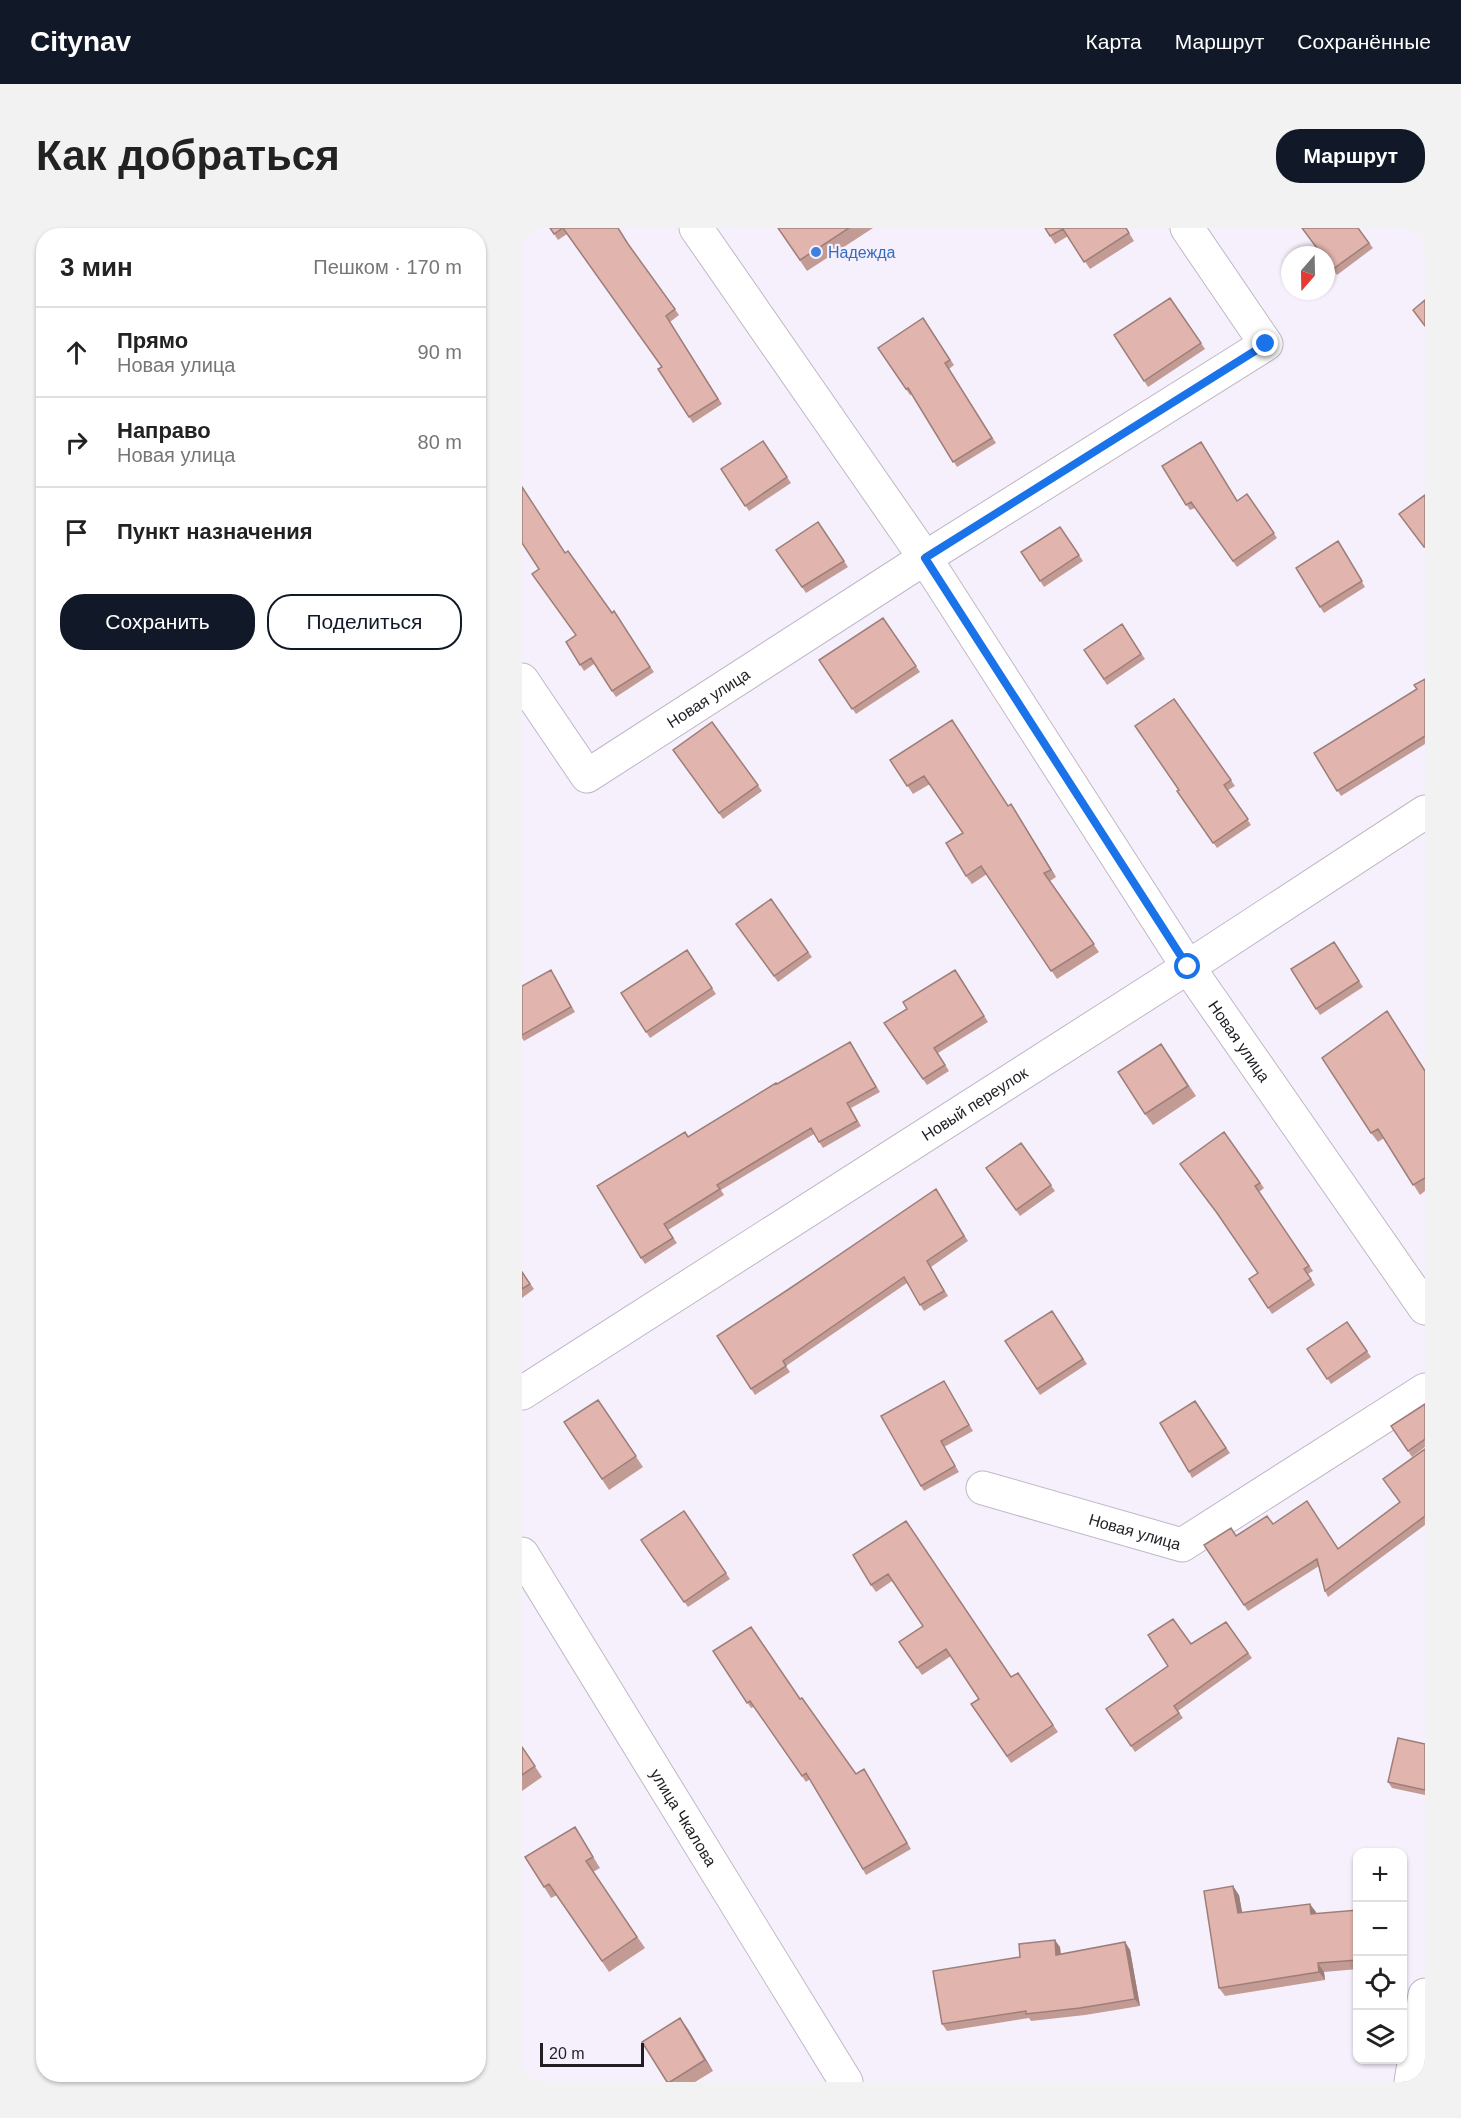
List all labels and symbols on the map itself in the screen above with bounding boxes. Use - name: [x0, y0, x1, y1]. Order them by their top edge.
- place label: Надежда: [828, 244, 896, 261]
- marker: Надежда: [809, 245, 823, 259]
- north arrow: [1281, 246, 1335, 300]
- route end: [1252, 330, 1278, 356]
- street label: Новая улица: [664, 665, 753, 731]
- route start: [1174, 953, 1200, 979]
- street label: Новая улица: [1205, 997, 1273, 1085]
- street label: Новый переулок: [918, 1063, 1031, 1144]
- street label: Новая улица: [1087, 1510, 1183, 1553]
- street label: улица Чкалова: [647, 1766, 720, 1869]
- scale bar: [540, 2040, 644, 2068]

